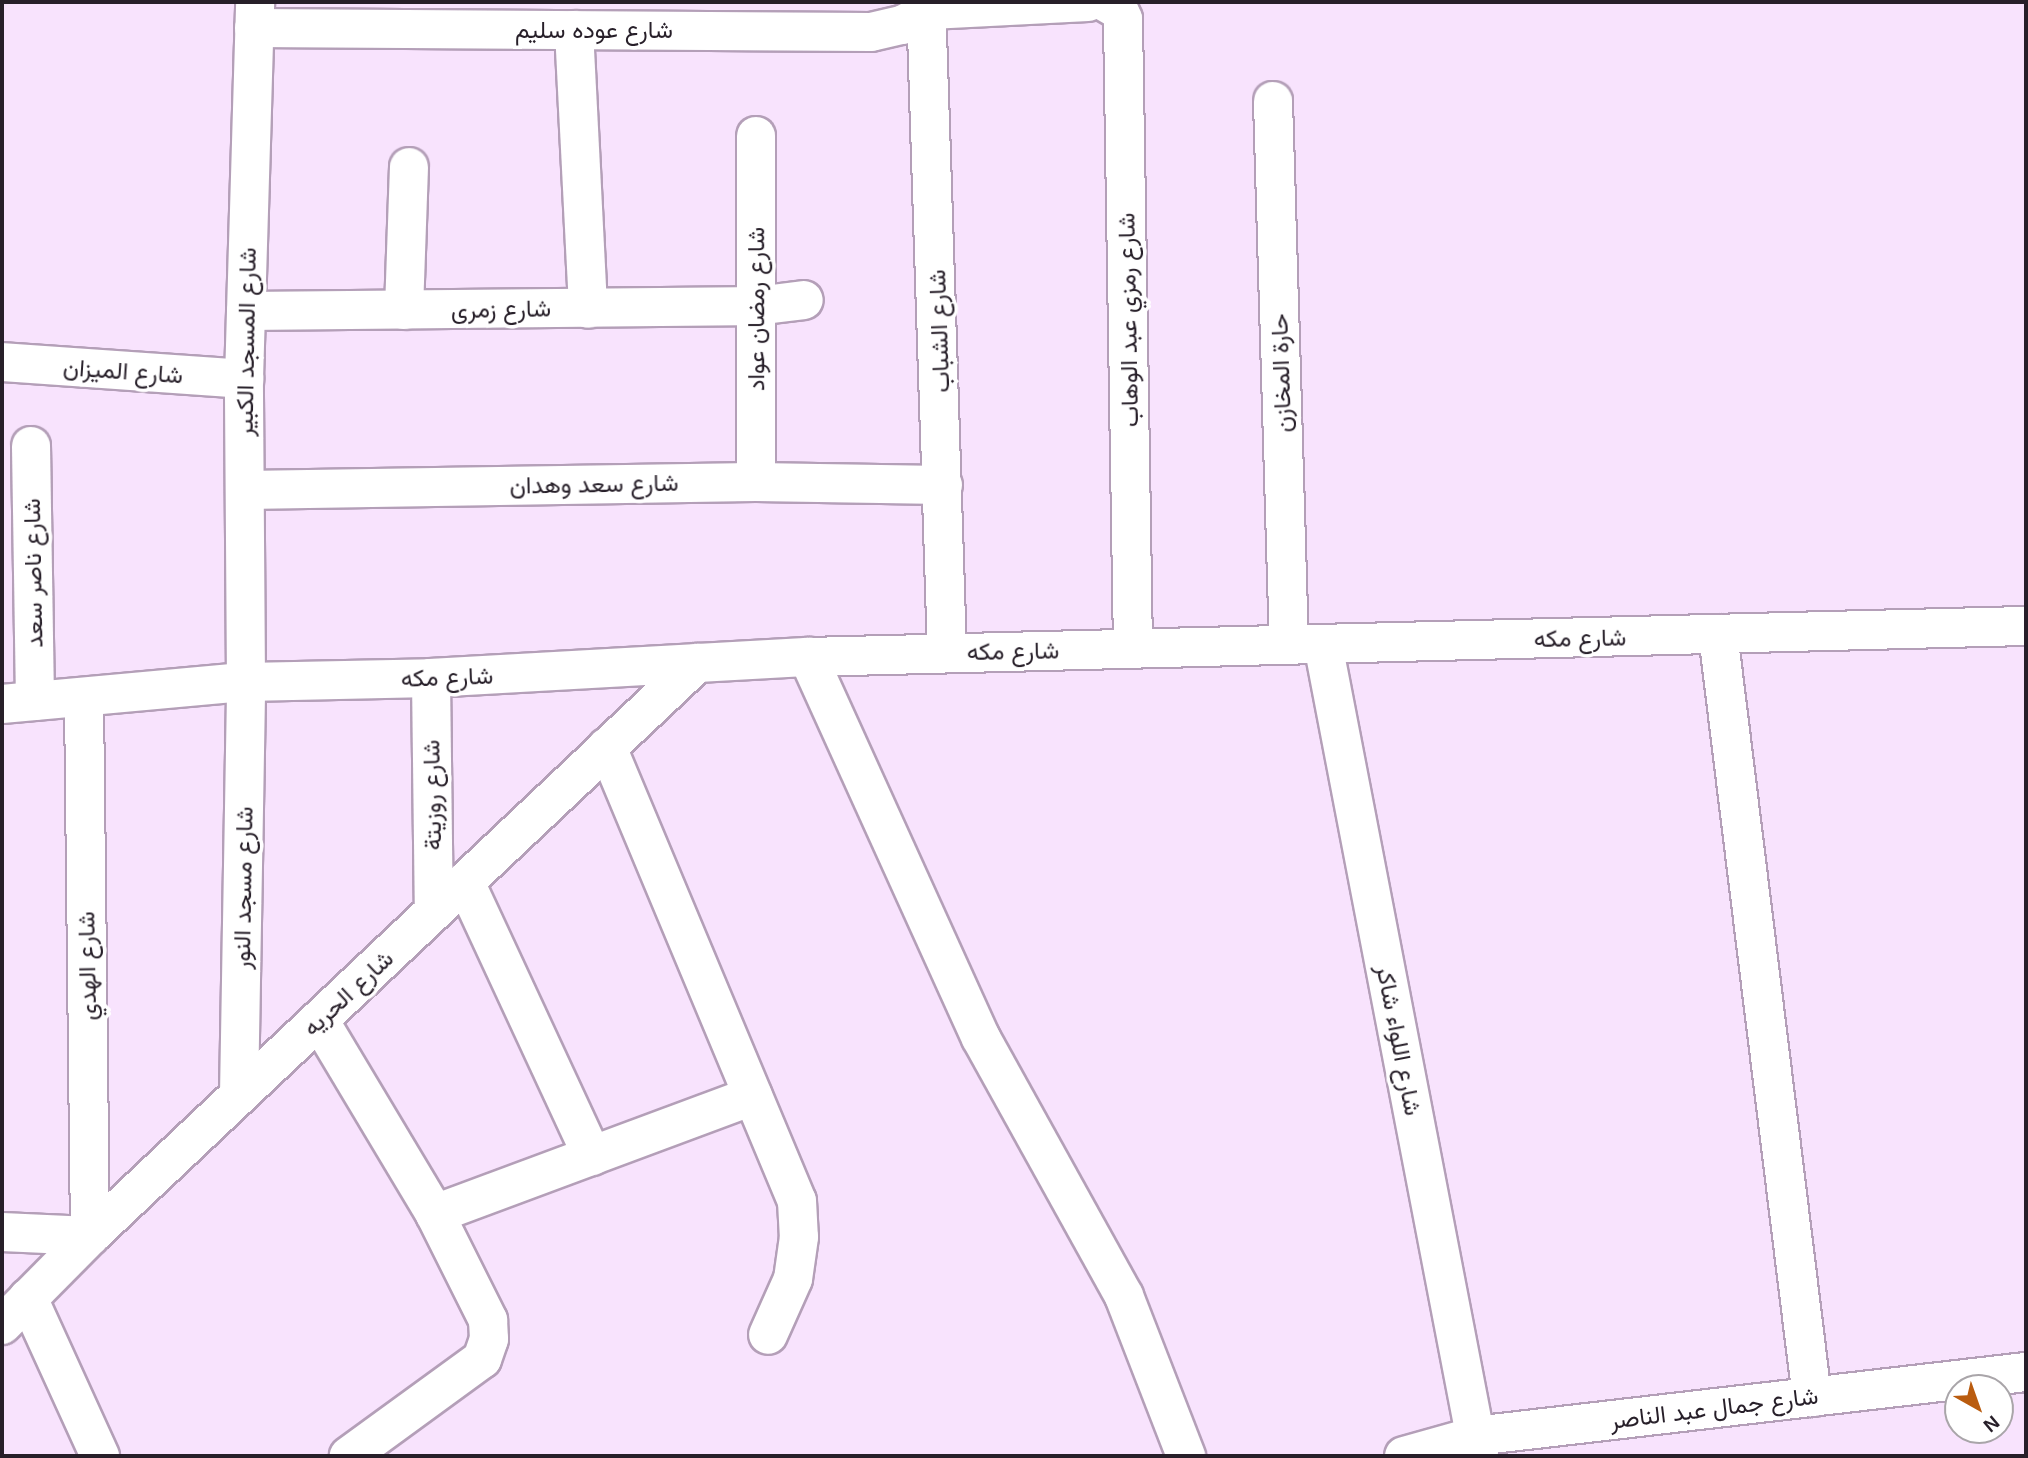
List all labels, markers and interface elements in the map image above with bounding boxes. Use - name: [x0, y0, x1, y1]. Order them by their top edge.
- street label: شارع عوده سليم: [515, 16, 673, 44]
- street label: شارع رمزي عبد الوهاب: [1112, 213, 1144, 427]
- street label: شارع رمضان عواد: [742, 227, 770, 391]
- street label: شارع المسجد الكبير: [230, 247, 262, 437]
- street label: شارع الشباب: [922, 269, 956, 393]
- street label: شارع زمرى: [451, 294, 551, 324]
- street label: حارة المخازن: [1265, 313, 1297, 433]
- street label: شارع الميزان: [62, 352, 184, 390]
- street label: شارع سعد وهدان: [509, 468, 679, 500]
- street label: شارع ناصر سعد: [17, 498, 49, 648]
- street label: شارع مكه: [1534, 623, 1626, 653]
- street label: شارع مكه: [967, 636, 1059, 666]
- street label: شارع مكه: [400, 661, 494, 693]
- street label: شارع روزيتة: [417, 739, 447, 851]
- street label: شارع مسجد النور: [227, 806, 259, 970]
- street label: شارع الهدي: [72, 911, 102, 1021]
- street label: شارع الحريه: [297, 944, 399, 1042]
- street label: شارع اللواء شاكر: [1370, 962, 1428, 1118]
- north arrow: [1944, 1374, 2014, 1444]
- street label: شارع جمال عبد الناصر: [1608, 1381, 1820, 1435]
- text: N: [1980, 1411, 2004, 1436]

